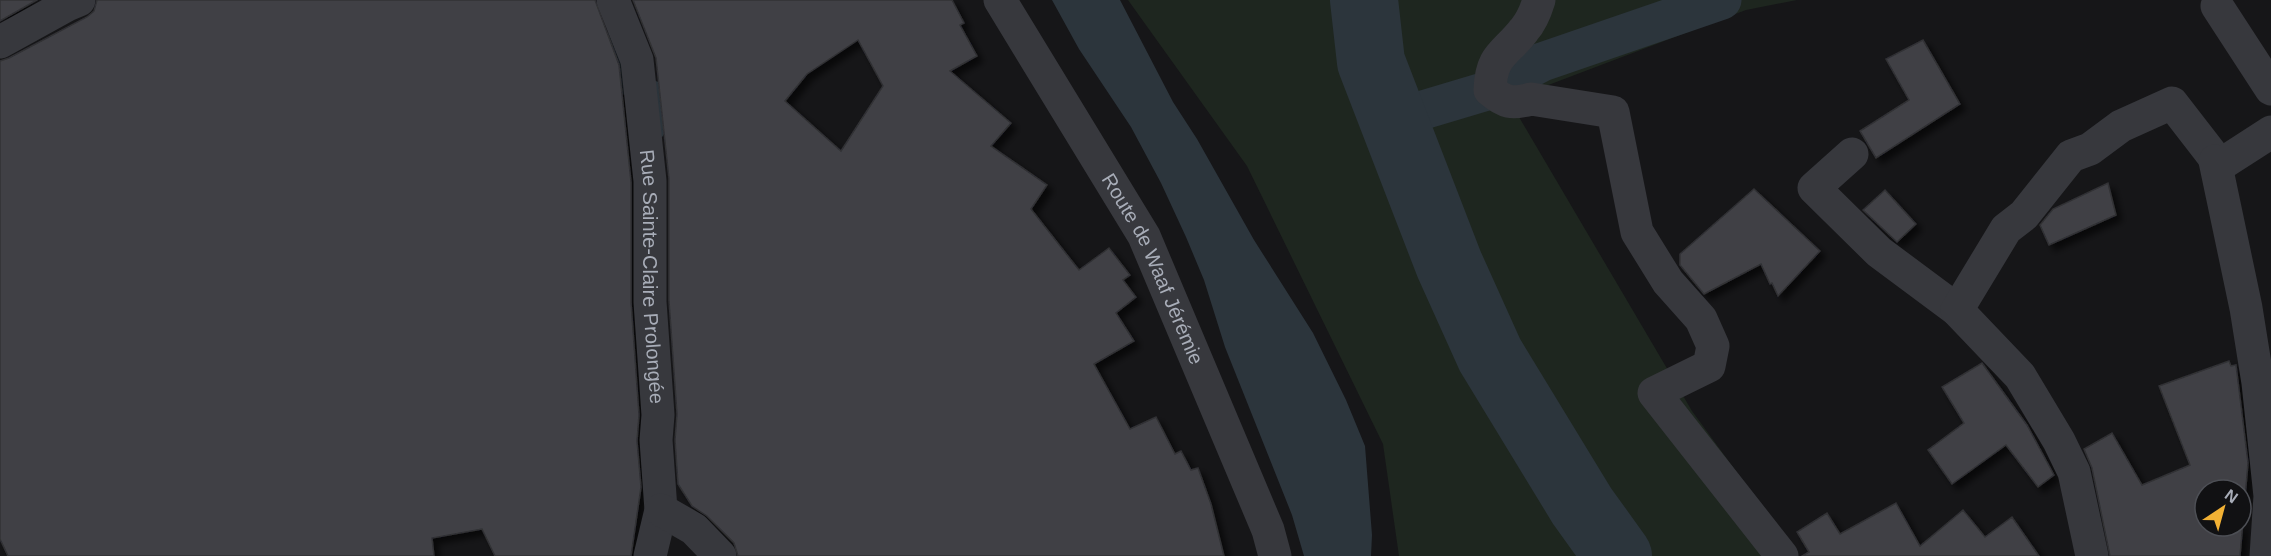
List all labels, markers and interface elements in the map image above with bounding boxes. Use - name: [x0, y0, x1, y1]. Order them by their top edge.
- street label: Rue Sainte-Claire Prolongée: [636, 148, 668, 405]
- street label: Route de Waaf Jérémie: [1098, 169, 1208, 368]
- north arrow: [2193, 478, 2253, 538]
- text: N: [2222, 486, 2241, 507]

